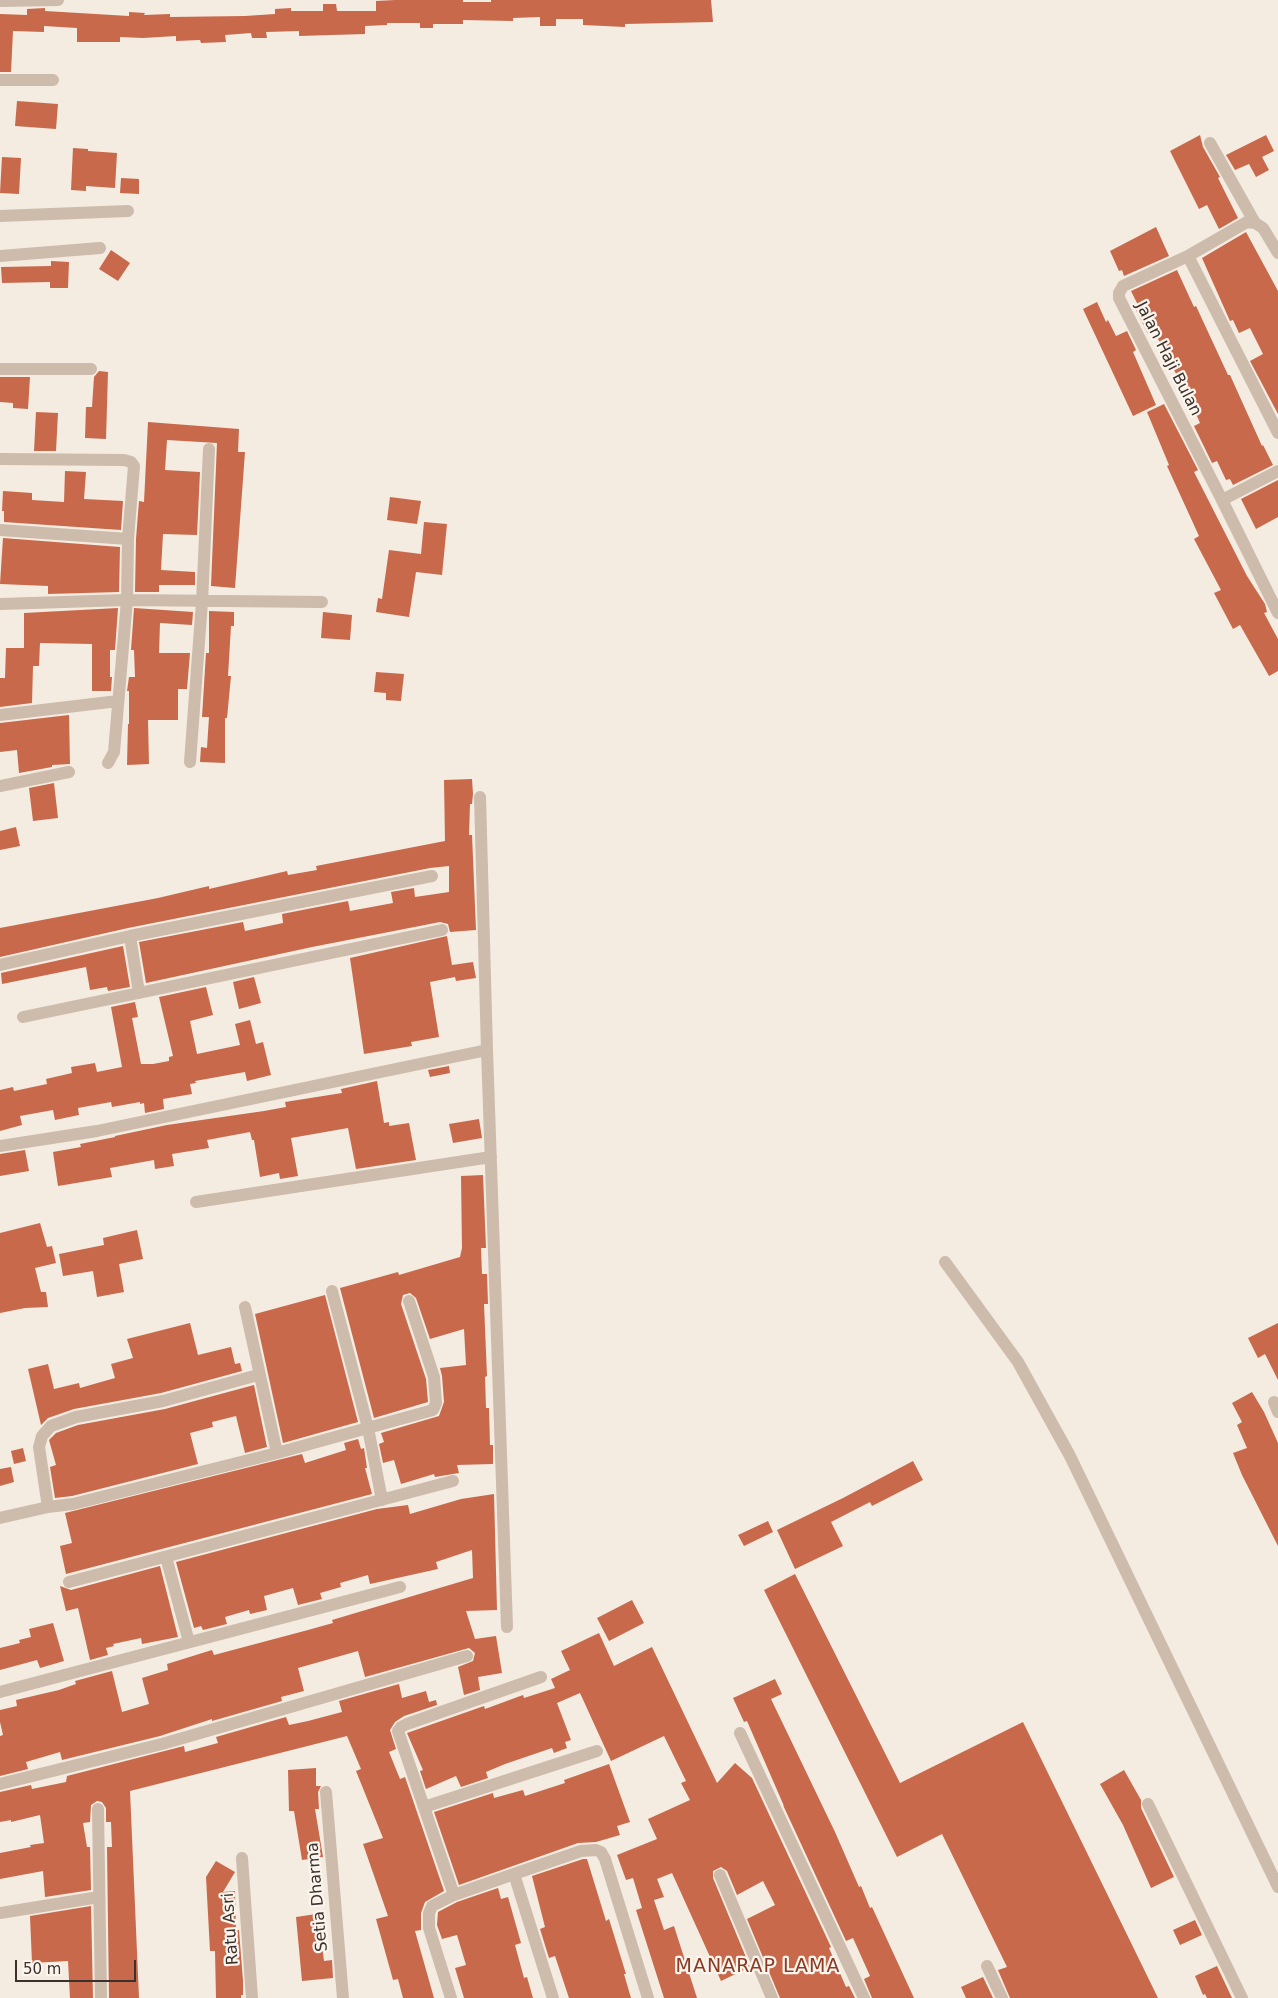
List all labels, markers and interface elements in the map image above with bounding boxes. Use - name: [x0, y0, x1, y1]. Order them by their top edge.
- street label: Jalan Haji Bulan: [1131, 299, 1205, 419]
- street label: Setia Dharma: [304, 1842, 332, 1952]
- street label: Ratu Asri: [219, 1892, 243, 1966]
- scale bar: [18, 1950, 139, 1982]
- district label: MANARAP LAMA: [674, 1956, 842, 1978]
- text: 50 m: [23, 1960, 61, 1978]

